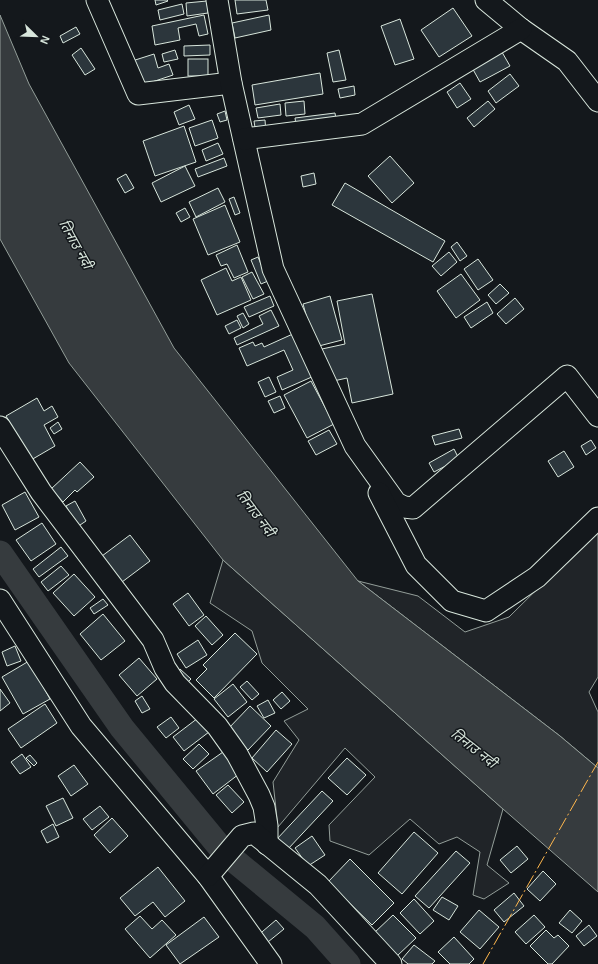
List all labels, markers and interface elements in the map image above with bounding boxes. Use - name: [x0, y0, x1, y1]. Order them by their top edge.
- north arrow: [16, 16, 56, 56]
- text: N: [38, 34, 52, 46]
- water label: तिनाउ नदी: [56, 217, 98, 274]
- water label: तिनाउ नदी: [234, 487, 280, 542]
- water label: तिनाउ नदी: [448, 725, 503, 773]

